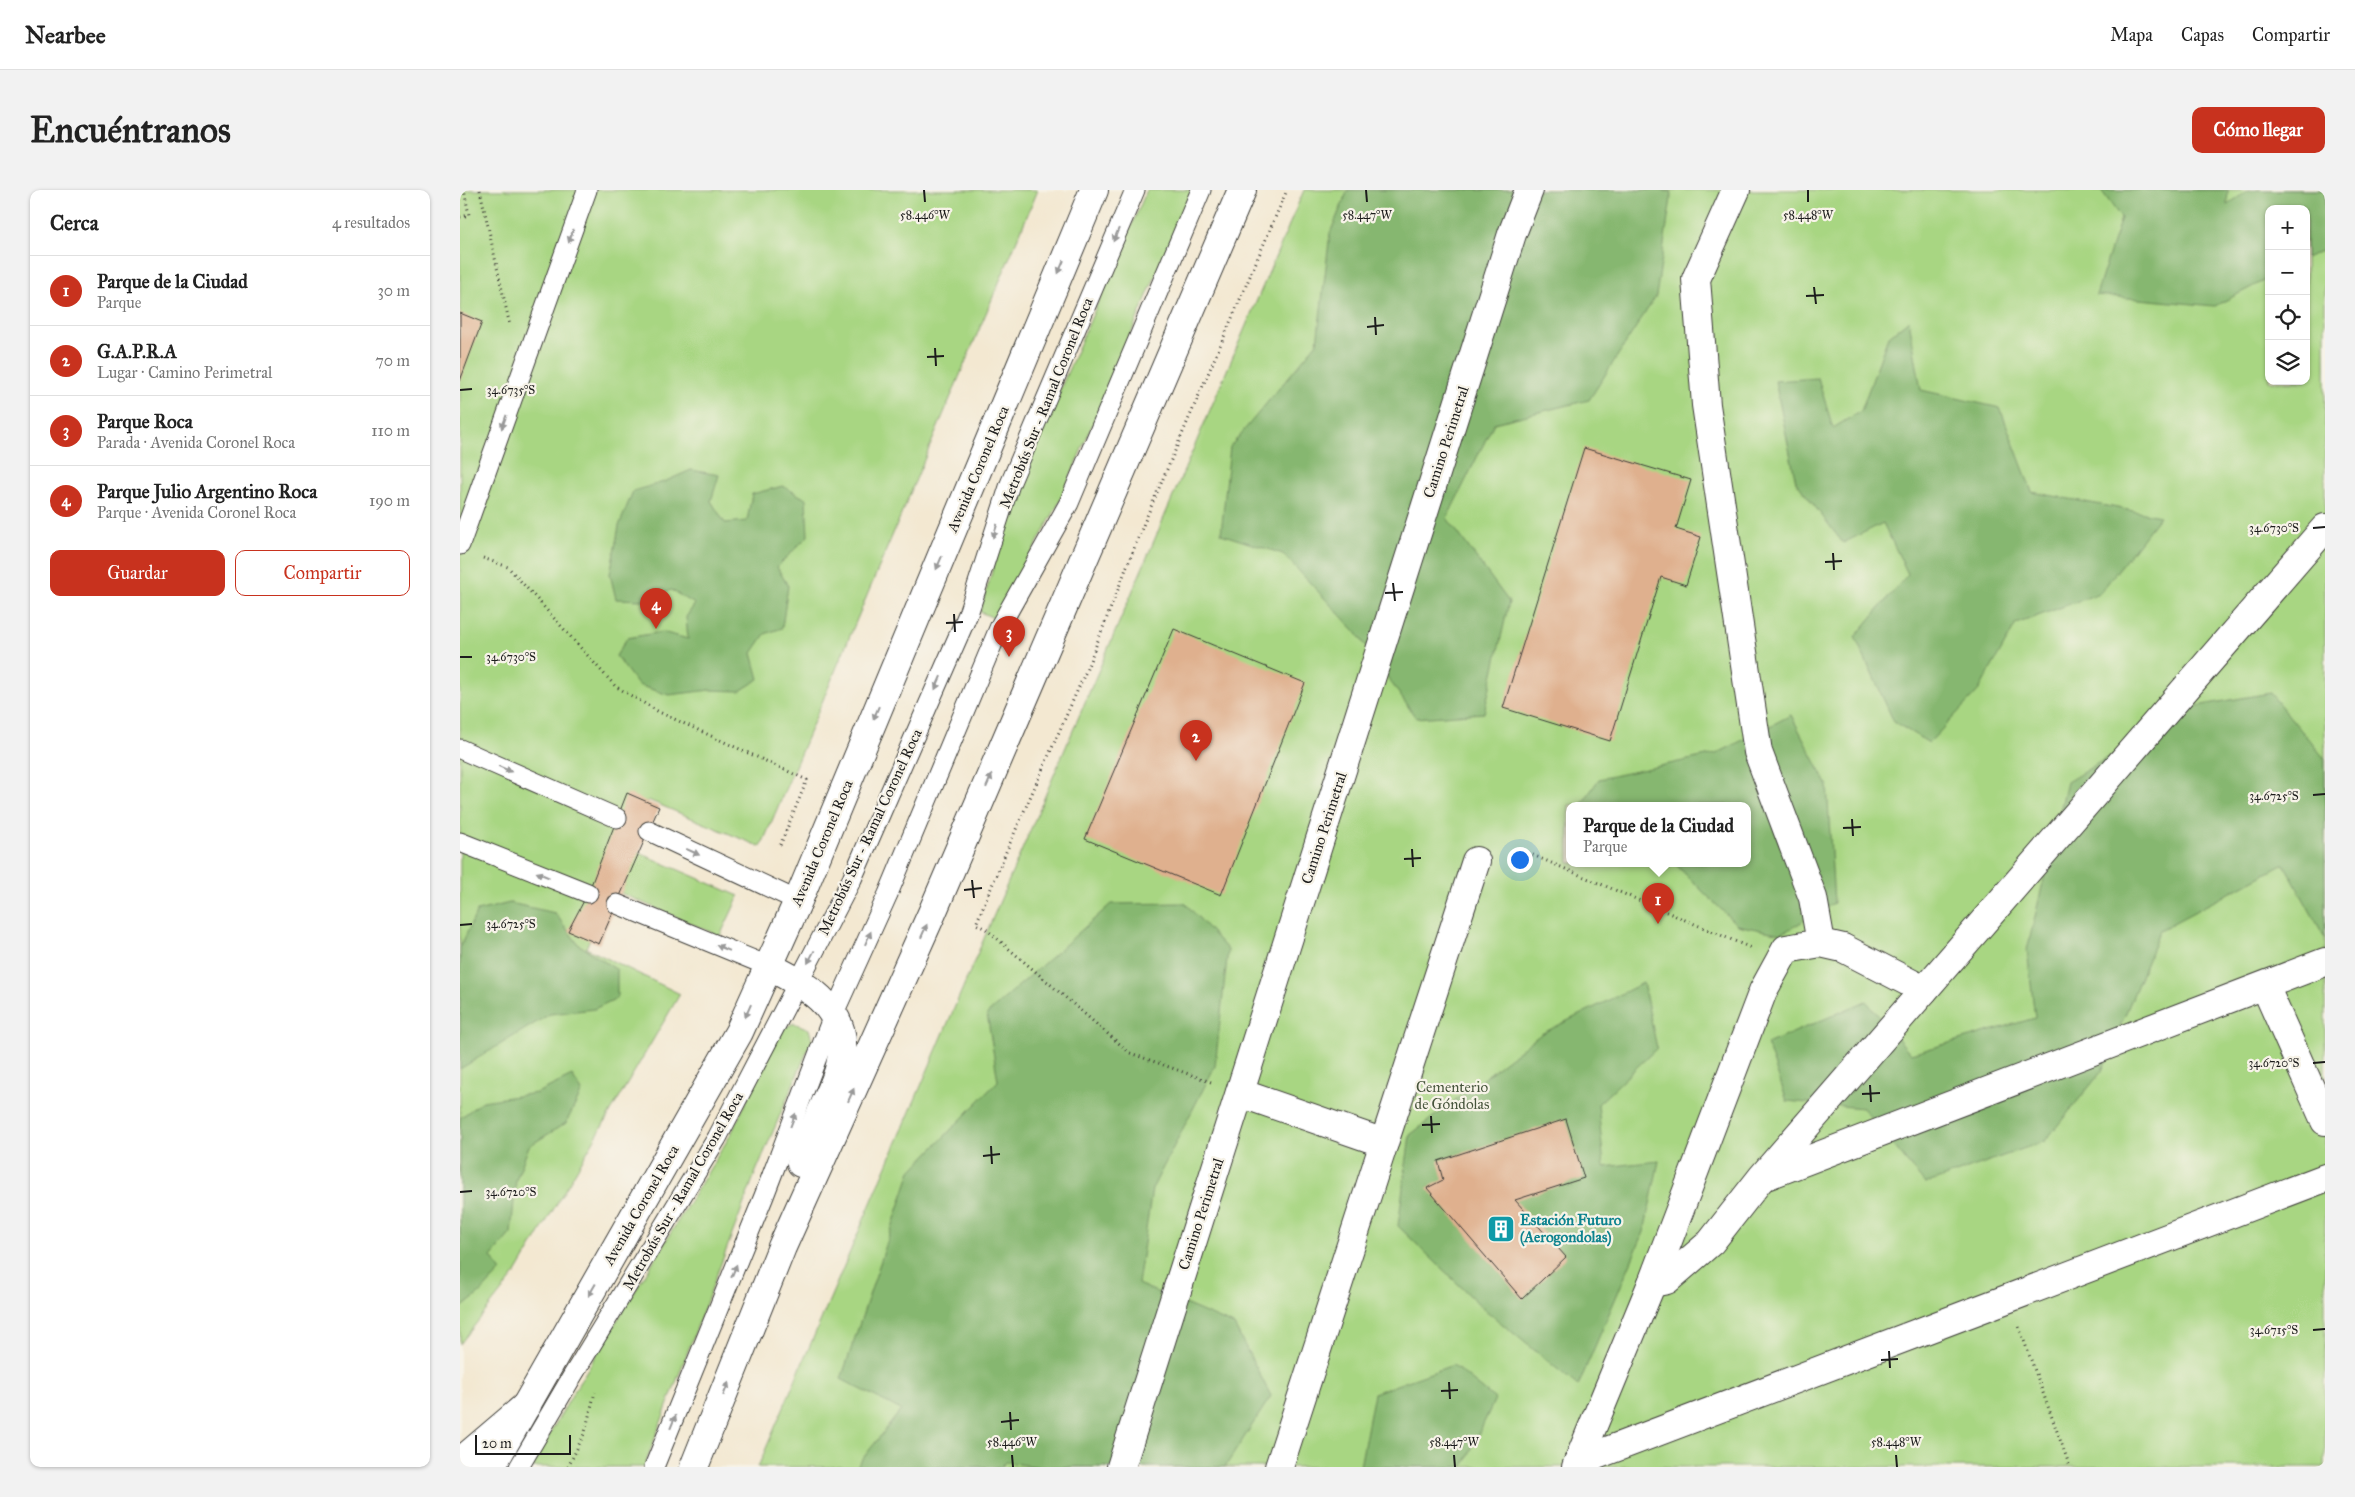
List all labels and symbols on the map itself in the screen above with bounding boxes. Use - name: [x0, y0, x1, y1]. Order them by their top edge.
- text: 58.446°W: [900, 208, 951, 222]
- text: 58.447°W: [1342, 208, 1392, 222]
- text: 58.448°W: [1783, 208, 1834, 222]
- one-way arrow: [1111, 228, 1119, 242]
- one-way arrow: [567, 229, 575, 244]
- one-way arrow: [1057, 260, 1065, 274]
- street label: Metrobús Sur - Ramal Coronel Roca: [995, 294, 1097, 511]
- text: 34.6735°S: [487, 383, 535, 397]
- street label: Camino Perimetral: [1419, 383, 1473, 500]
- street label: Avenida Coronel Roca: [943, 403, 1013, 536]
- one-way arrow: [500, 415, 508, 430]
- text: 34.6730°S: [2249, 521, 2299, 535]
- one-way arrow: [991, 524, 999, 539]
- one-way arrow: [934, 556, 942, 570]
- pin: 4: [640, 588, 672, 629]
- pin: 3: [993, 616, 1025, 657]
- text: 34.6730°S: [486, 650, 536, 664]
- one-way arrow: [934, 676, 942, 690]
- one-way arrow: [872, 706, 880, 720]
- pin: 2: [1180, 720, 1212, 761]
- street label: Metrobús Sur - Ramal Coronel Roca: [814, 725, 926, 938]
- one-way arrow: [498, 765, 512, 773]
- street label: Camino Perimetral: [1297, 769, 1351, 886]
- one-way arrow: [985, 774, 993, 788]
- street label: Avenida Coronel Roca: [787, 777, 857, 910]
- text: 34.6725°S: [2249, 789, 2299, 803]
- your location: [1507, 847, 1533, 873]
- one-way arrow: [686, 848, 700, 856]
- one-way arrow: [535, 871, 550, 878]
- pin: 1: [1642, 883, 1674, 924]
- text: 34.6725°S: [486, 917, 536, 931]
- one-way arrow: [921, 924, 929, 938]
- one-way arrow: [864, 930, 873, 945]
- one-way arrow: [716, 943, 730, 951]
- one-way arrow: [807, 950, 815, 964]
- one-way arrow: [744, 1004, 752, 1018]
- text: 34.6720°S: [2249, 1056, 2300, 1070]
- park label: Cementerio de Góndolas: [1415, 1078, 1489, 1113]
- street label: Metrobús Sur - Ramal Coronel Roca: [619, 1088, 747, 1293]
- one-way arrow: [847, 1088, 855, 1102]
- one-way arrow: [789, 1112, 797, 1127]
- street label: Avenida Coronel Roca: [599, 1141, 683, 1269]
- street label: Camino Perimetral: [1174, 1155, 1228, 1272]
- text: 34.6720°S: [486, 1185, 537, 1199]
- place label: Estación Futuro (Aerogondolas): [1520, 1211, 1622, 1247]
- building icon: Estación Futuro (Aerogondolas): [1486, 1214, 1516, 1244]
- one-way arrow: [730, 1264, 738, 1278]
- one-way arrow: [588, 1283, 596, 1298]
- text: 34.6715°S: [2250, 1323, 2298, 1337]
- one-way arrow: [722, 1382, 730, 1396]
- one-way arrow: [669, 1415, 677, 1429]
- scale bar: [475, 1432, 571, 1455]
- text: 58.446°W: [987, 1435, 1038, 1449]
- text: 58.447°W: [1429, 1435, 1479, 1449]
- text: 58.448°W: [1871, 1435, 1922, 1449]

